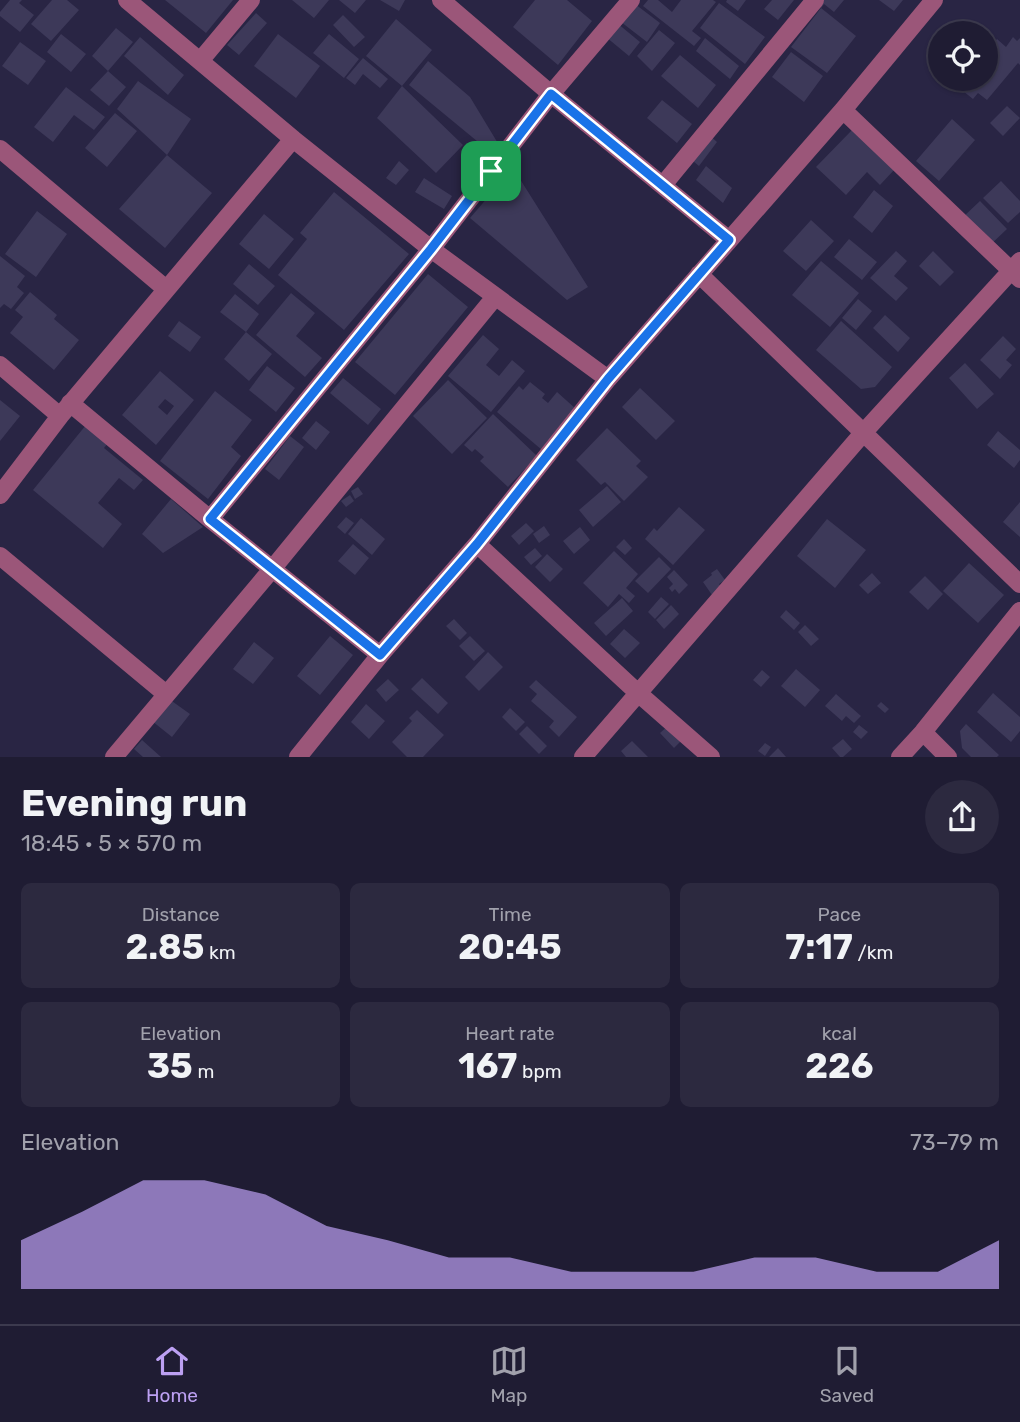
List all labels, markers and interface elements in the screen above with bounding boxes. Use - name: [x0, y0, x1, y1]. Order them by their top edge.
- map controls: [928, 21, 998, 91]
- button: locate: [928, 21, 998, 91]
- pin: [461, 141, 521, 201]
- icon: arrive: [472, 152, 510, 190]
- text: Evening run: [21, 780, 247, 826]
- button: share: [925, 780, 999, 854]
- text: 18:45 · 5 × 570 m: [21, 829, 202, 857]
- text: Distance: [142, 903, 220, 926]
- text: Time: [488, 903, 532, 926]
- text: Pace: [818, 903, 861, 926]
- text: 2.85: [126, 926, 204, 968]
- text: 20:45: [458, 926, 562, 968]
- text: 7:17: [785, 926, 853, 968]
- text: km: [204, 941, 236, 964]
- text: /km: [853, 941, 893, 964]
- text: Elevation: [140, 1022, 221, 1045]
- text: Heart rate: [465, 1022, 555, 1045]
- text: kcal: [822, 1022, 857, 1045]
- text: 35: [147, 1045, 193, 1087]
- text: 167: [458, 1045, 517, 1087]
- text: 226: [805, 1045, 873, 1087]
- text: m: [193, 1060, 214, 1083]
- text: bpm: [517, 1060, 562, 1083]
- text: Elevation: [21, 1128, 120, 1156]
- text: 73–79 m: [910, 1128, 999, 1156]
- tab: Home: [146, 1342, 198, 1407]
- tab: Map: [490, 1342, 528, 1407]
- tab: Saved: [820, 1342, 874, 1407]

